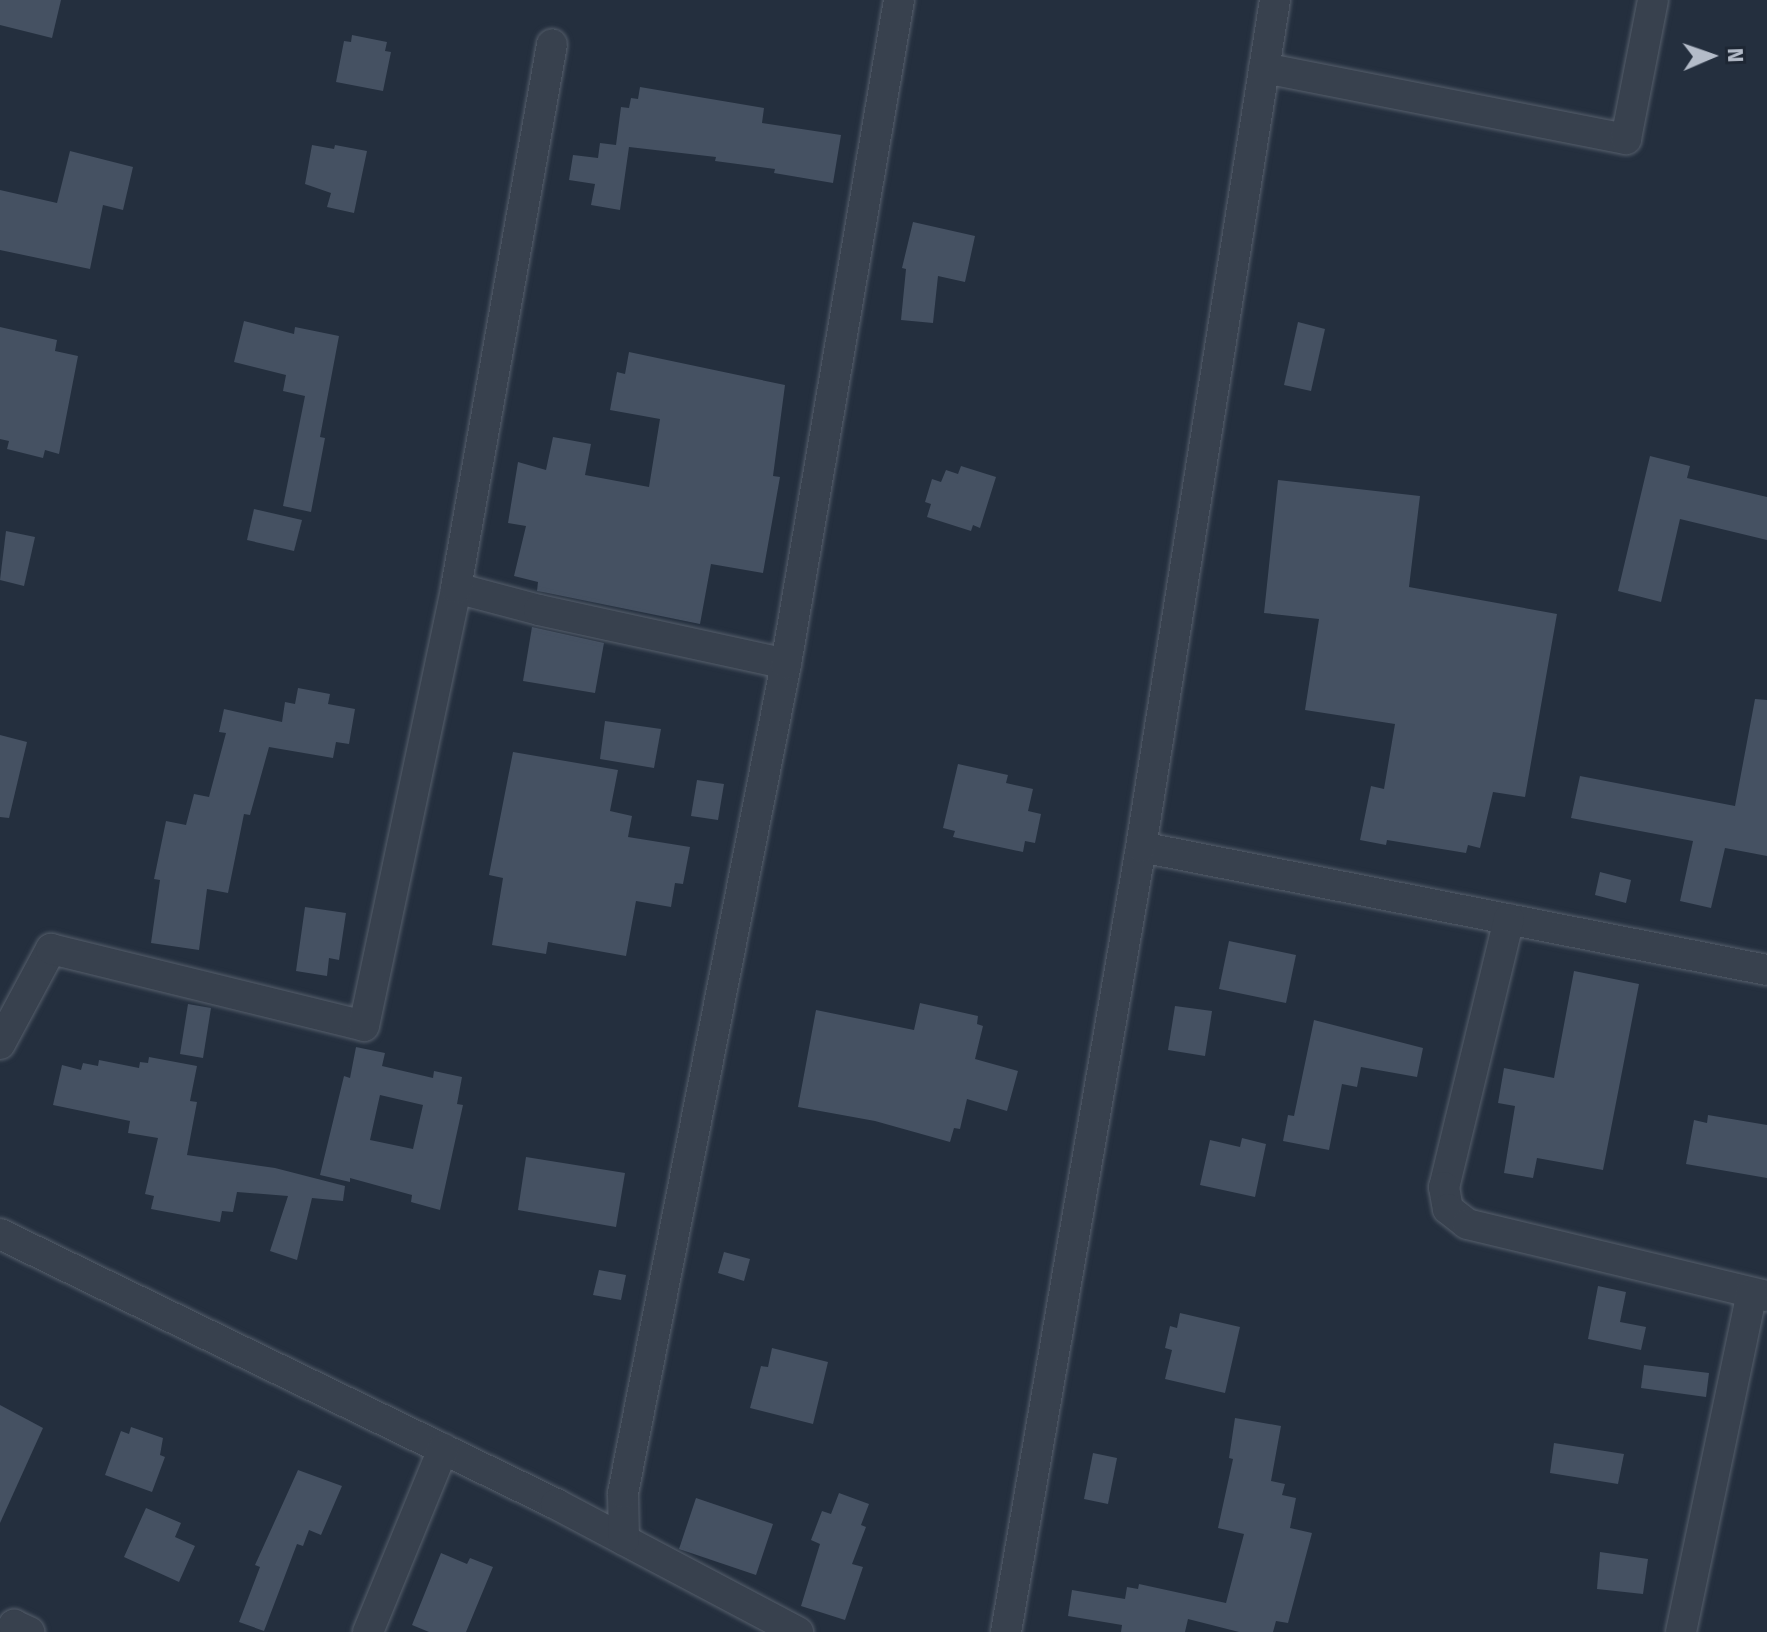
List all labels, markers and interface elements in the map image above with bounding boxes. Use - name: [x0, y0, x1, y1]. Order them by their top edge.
- north arrow: [1671, 16, 1751, 96]
- text: N: [1722, 47, 1749, 63]

